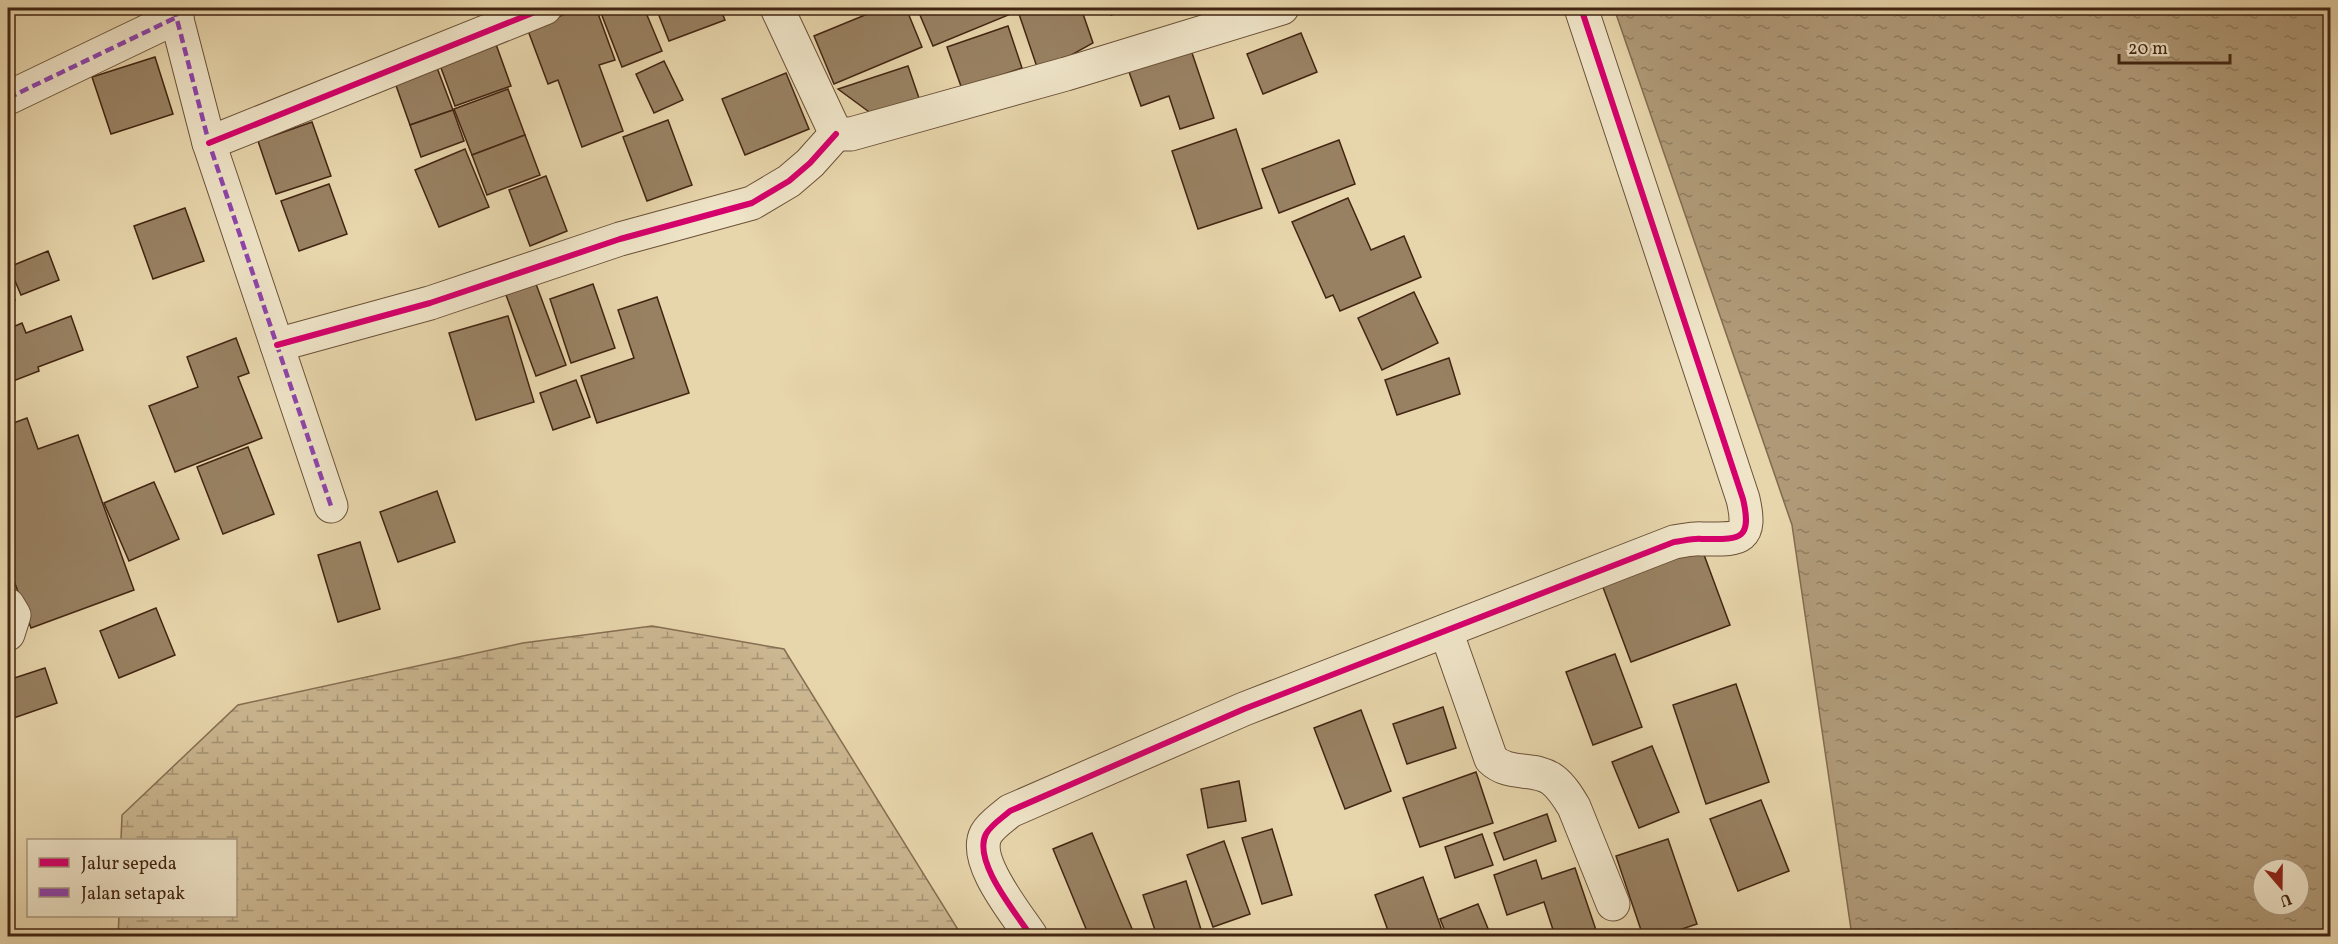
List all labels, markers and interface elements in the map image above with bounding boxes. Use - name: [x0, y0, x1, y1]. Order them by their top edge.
- scale bar: [2119, 27, 2230, 65]
- text: 20 m: [2128, 37, 2168, 62]
- legend: [27, 839, 237, 917]
- text: Jalur sepeda: [81, 852, 177, 877]
- north arrow: [2251, 857, 2311, 917]
- text: Jalan setapak: [81, 882, 185, 907]
- text: U: [2277, 887, 2294, 911]

